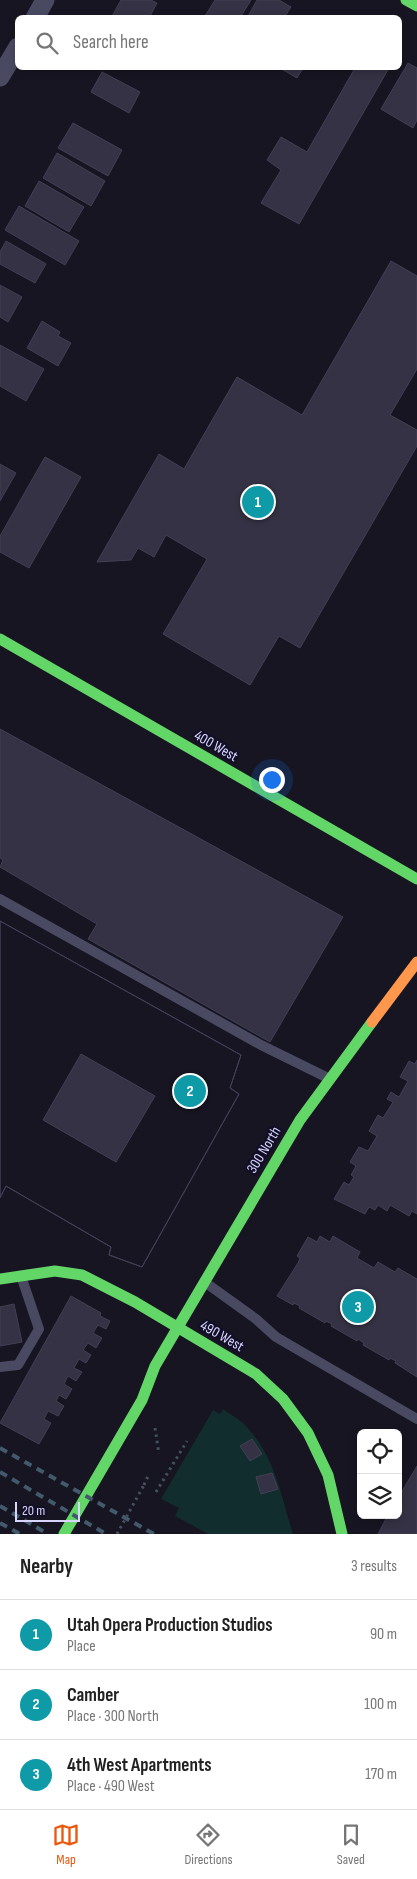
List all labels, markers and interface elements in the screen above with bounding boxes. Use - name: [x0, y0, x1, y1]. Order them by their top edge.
- search box: [15, 15, 402, 70]
- icon: search: [33, 29, 61, 57]
- text: Search here: [73, 31, 149, 54]
- pin: 1: [242, 483, 274, 521]
- street label: 400 West: [191, 726, 242, 766]
- your location: [259, 767, 285, 793]
- pin: 2: [174, 1072, 206, 1110]
- street label: 300 North: [243, 1123, 285, 1177]
- pin: 3: [342, 1288, 374, 1326]
- street label: 490 West: [197, 1316, 248, 1356]
- map controls: [357, 1429, 402, 1519]
- button: locate: [357, 1429, 402, 1474]
- button: layers: [357, 1474, 402, 1519]
- scale bar: [15, 1499, 80, 1522]
- text: 20 m: [22, 1502, 45, 1519]
- text: Nearby: [20, 1554, 73, 1579]
- text: 3 results: [351, 1557, 397, 1576]
- text: Utah Opera Production Studios: [67, 1614, 273, 1637]
- text: 1: [33, 1625, 39, 1644]
- text: 90 m: [370, 1625, 397, 1644]
- text: Place: [67, 1637, 96, 1656]
- text: Camber: [67, 1684, 119, 1707]
- text: 2: [32, 1695, 40, 1714]
- text: 100 m: [364, 1695, 397, 1714]
- text: Place · 300 North: [67, 1707, 159, 1726]
- text: 4th West Apartments: [67, 1754, 212, 1777]
- text: 3: [32, 1765, 40, 1784]
- text: 170 m: [365, 1765, 397, 1784]
- text: Place · 490 West: [67, 1777, 155, 1796]
- tab: Map: [52, 1821, 80, 1868]
- tab: Directions: [184, 1821, 233, 1868]
- tab: Saved: [337, 1821, 365, 1868]

